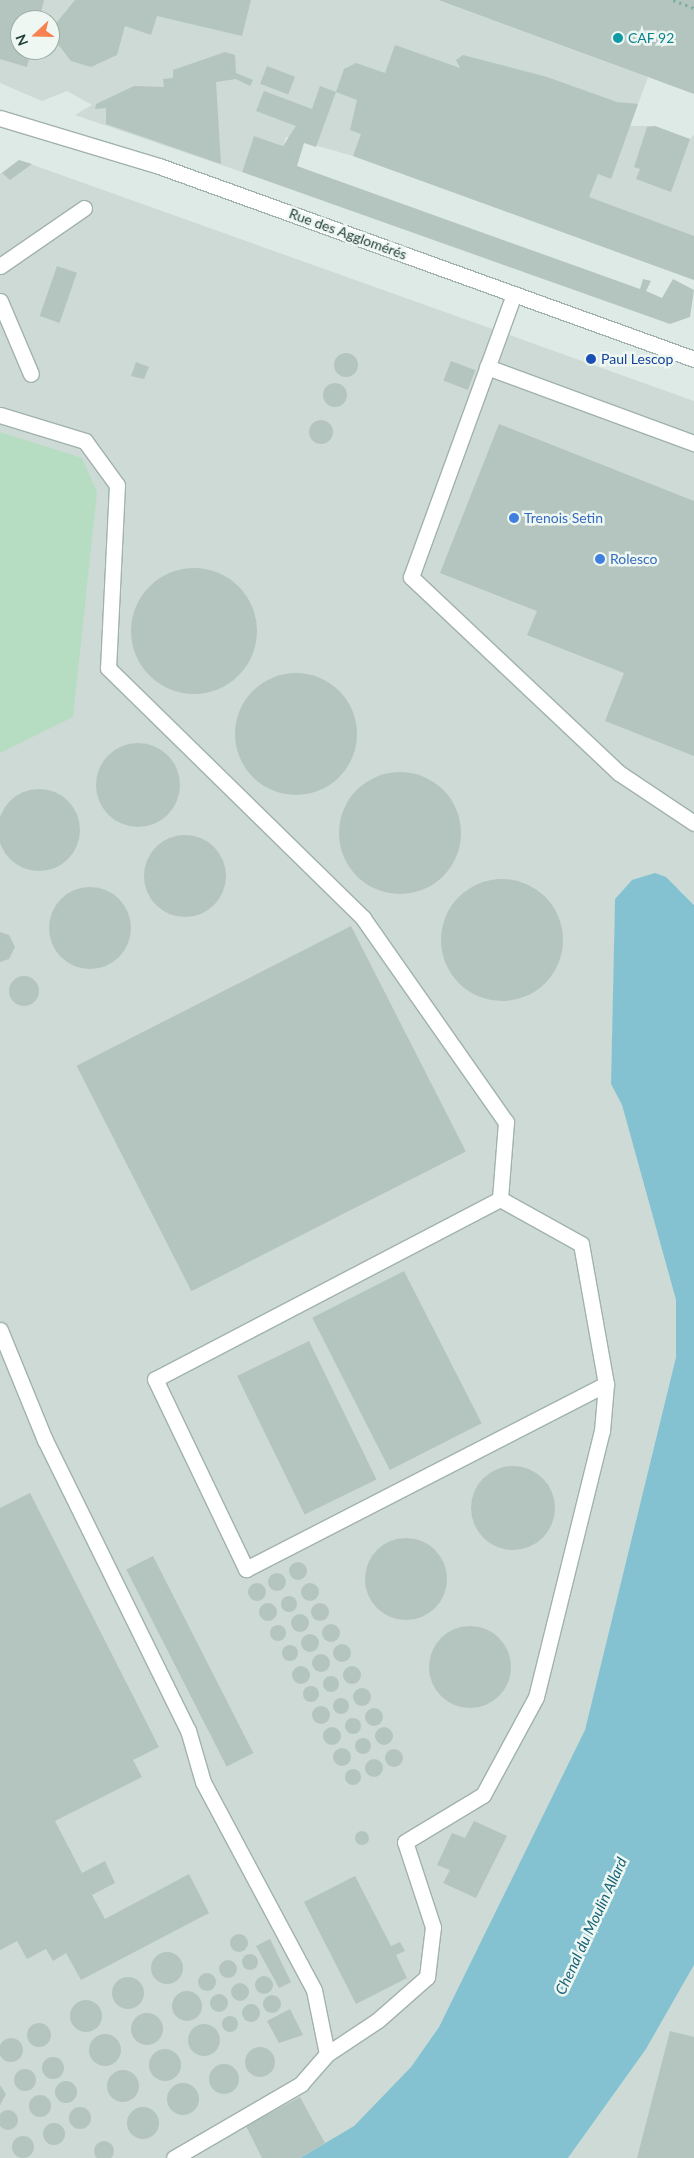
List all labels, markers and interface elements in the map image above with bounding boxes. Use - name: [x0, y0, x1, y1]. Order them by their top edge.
- north arrow: [10, 10, 60, 60]
- place label: CAF 92: [628, 30, 675, 46]
- text: N: [12, 32, 31, 48]
- marker: CAF 92: [612, 32, 624, 44]
- street label: Rue des Agglomérés: [287, 205, 409, 263]
- place label: Paul Lescop: [601, 351, 673, 367]
- marker: Paul Lescop: [585, 353, 597, 365]
- place label: Trenois Setin: [524, 510, 603, 526]
- marker: Trenois Setin: [508, 512, 520, 524]
- place label: Rolesco: [610, 551, 658, 567]
- marker: Rolesco: [594, 553, 606, 565]
- water label: Chenal du Moulin Allard: [551, 1854, 631, 1998]

